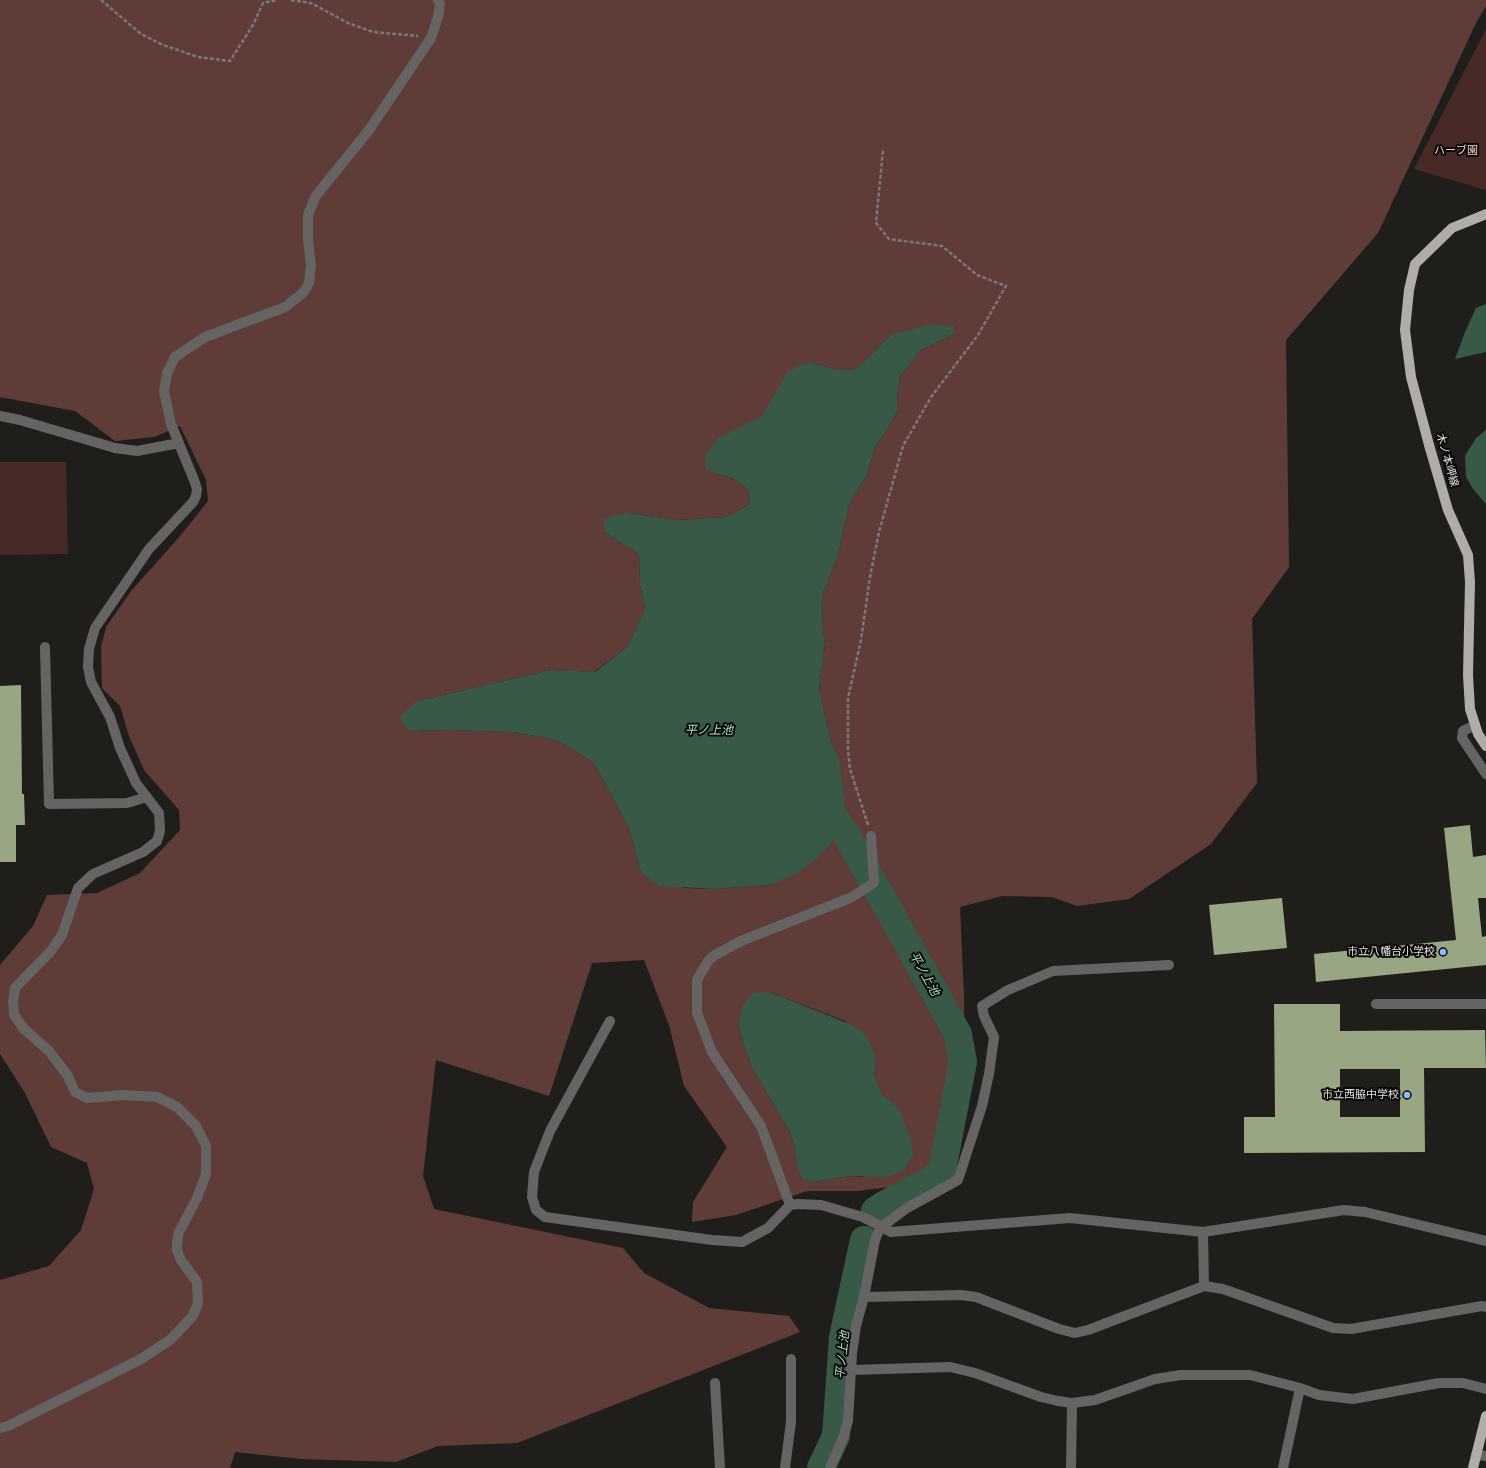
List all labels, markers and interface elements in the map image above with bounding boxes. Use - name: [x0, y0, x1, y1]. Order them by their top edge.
- park label: ハーブ園: [1434, 144, 1478, 158]
- street label: 木ノ本岬線: [1433, 432, 1461, 488]
- water label: 平ノ上池: [685, 724, 733, 738]
- place label: 市立八幡台小学校: [1347, 945, 1435, 959]
- marker: 市立八幡台小学校: [1438, 947, 1448, 957]
- water label: 平ノ上池: [906, 950, 942, 998]
- place label: 市立西脇中学校: [1322, 1088, 1399, 1102]
- marker: 市立西脇中学校: [1402, 1090, 1412, 1100]
- water label: 平ノ上池: [833, 1330, 853, 1380]

